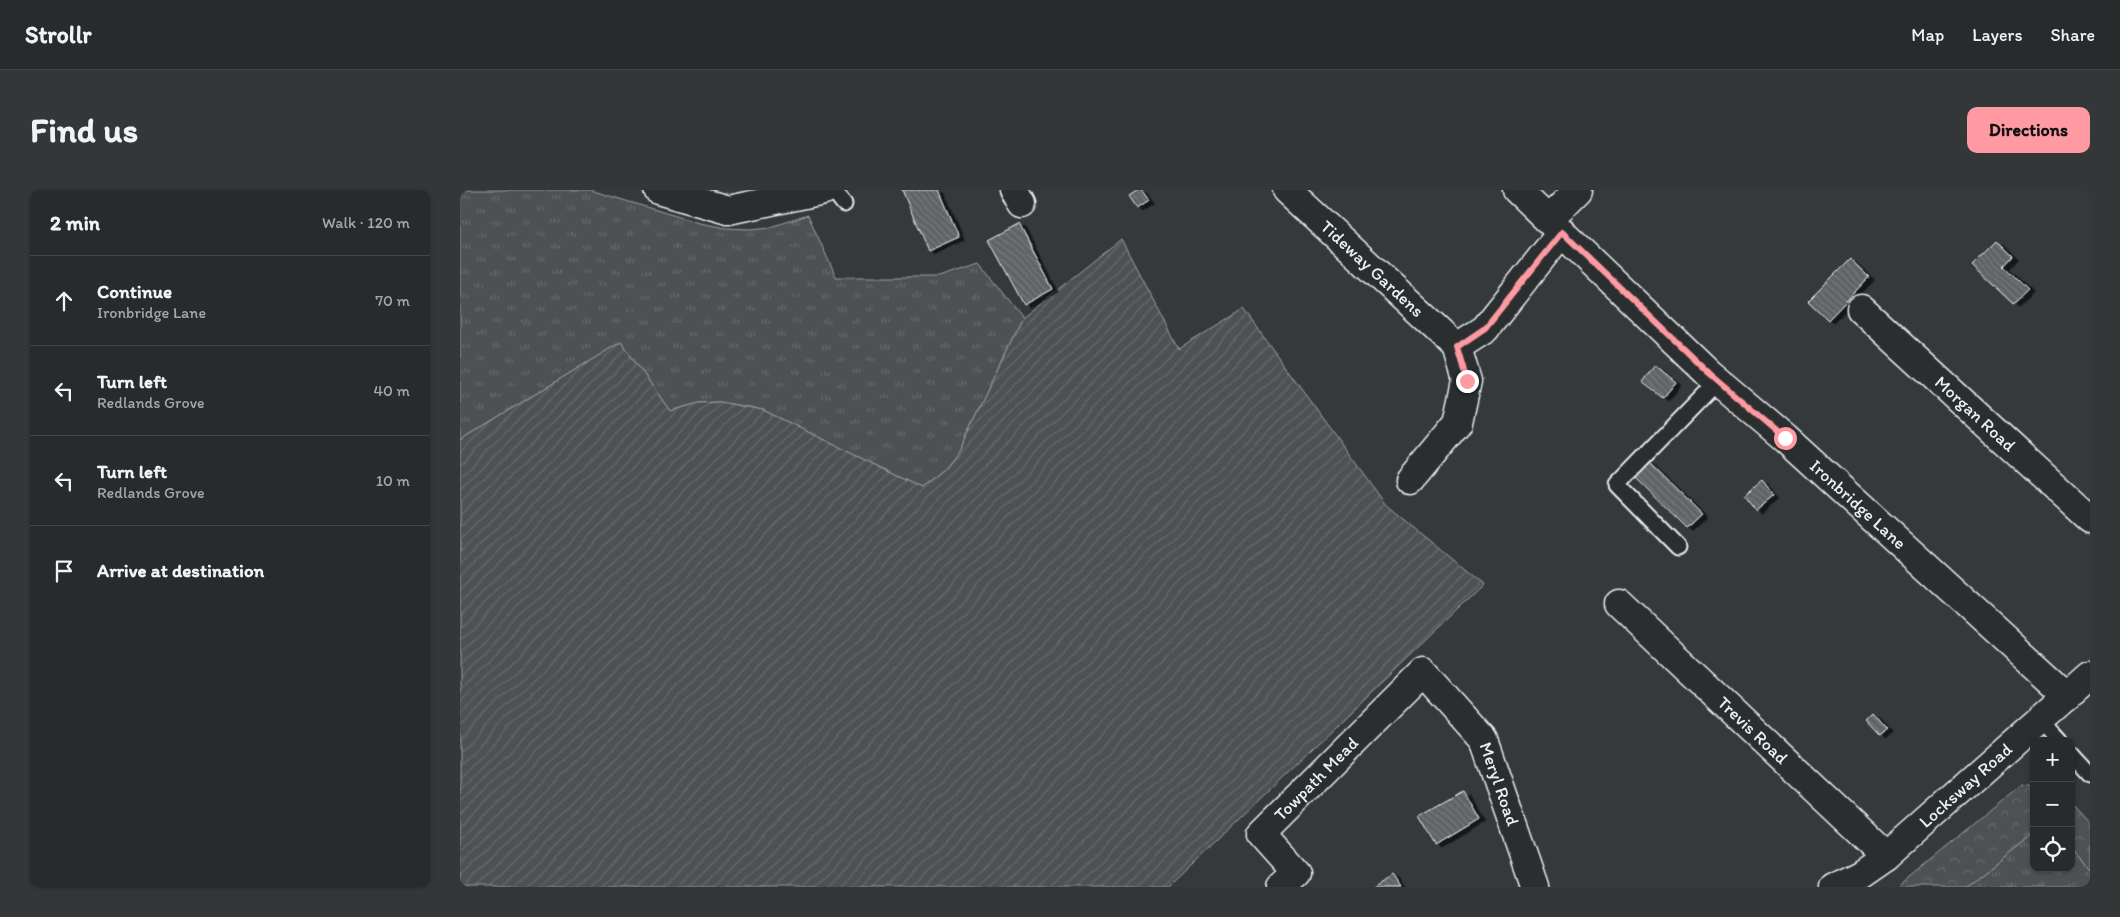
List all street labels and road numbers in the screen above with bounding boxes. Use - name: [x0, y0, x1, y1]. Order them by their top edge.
- street label: Tideway Gardens: [1316, 216, 1428, 322]
- street label: Morgan Road: [1930, 371, 2020, 456]
- street label: Ironbridge Lane: [1805, 455, 1911, 554]
- street label: Trevis Road: [1713, 692, 1793, 769]
- street label: Towpath Mead: [1270, 732, 1363, 825]
- street label: Locksway Road: [1915, 738, 2017, 832]
- street label: Meryl Road: [1475, 739, 1524, 829]

